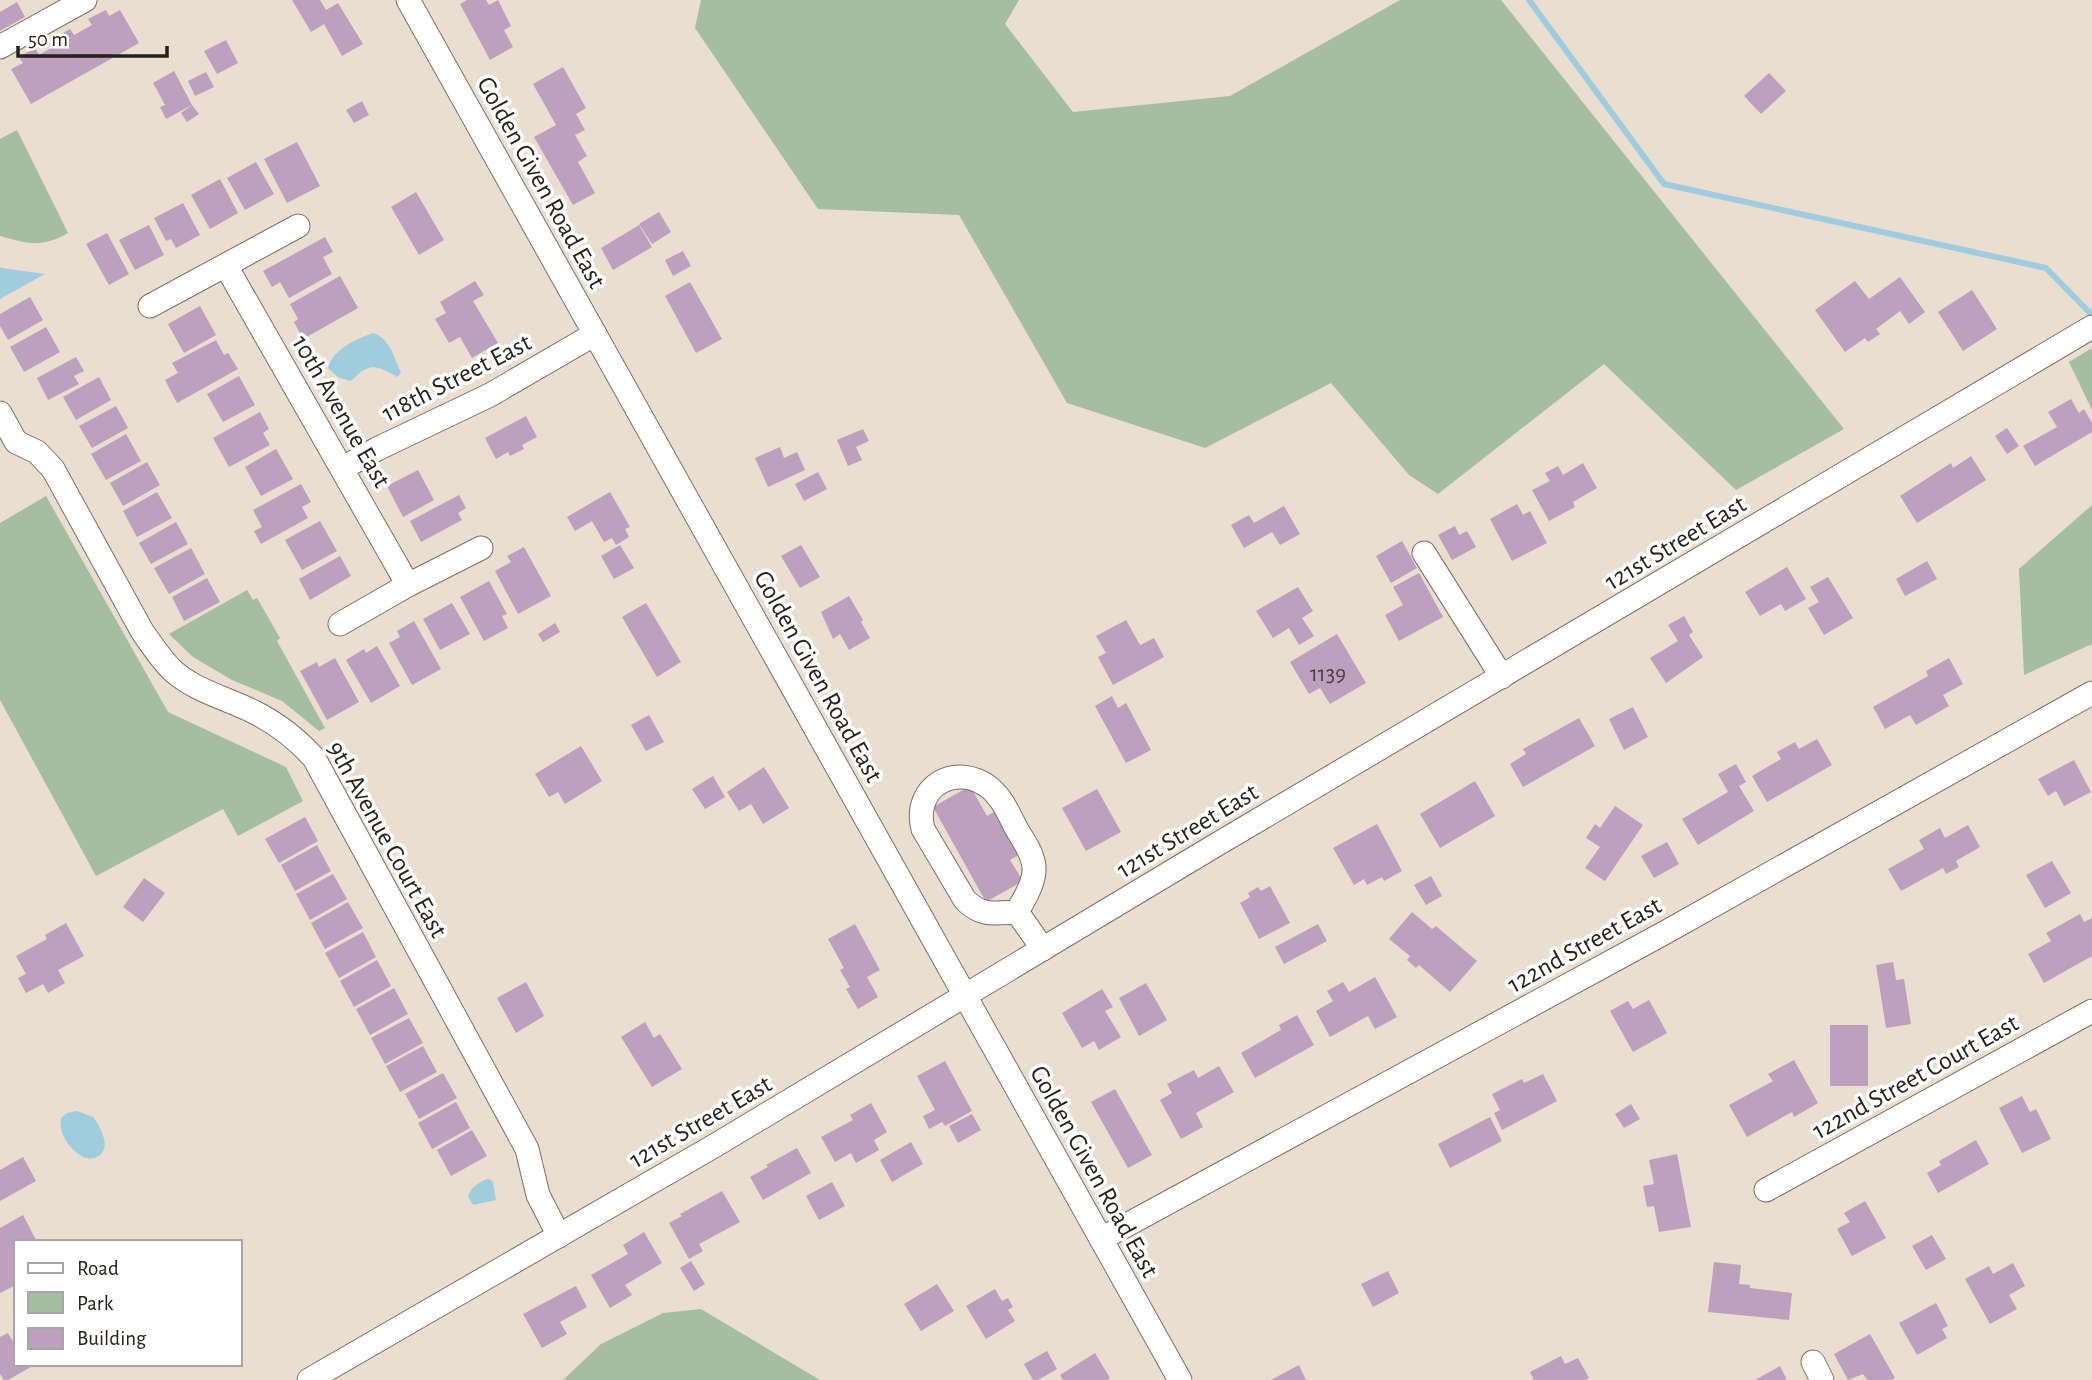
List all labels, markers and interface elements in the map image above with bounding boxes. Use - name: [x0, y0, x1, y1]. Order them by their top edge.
- scale bar: [18, 14, 166, 58]
- text: 50 m: [28, 29, 68, 50]
- street label: Golden Given Road East: [472, 72, 610, 293]
- street label: 118th Street East: [378, 329, 535, 427]
- street label: 10th Avenue East: [287, 331, 395, 492]
- street label: 121st Street East: [1601, 491, 1751, 595]
- street label: Golden Given Road East: [749, 566, 887, 787]
- house number: 1139: [1310, 663, 1346, 686]
- street label: 9th Avenue Court East: [322, 737, 452, 942]
- street label: 121st Street East: [1113, 779, 1263, 883]
- street label: 122nd Street East: [1503, 892, 1666, 998]
- street label: 122nd Street Court East: [1808, 1010, 2023, 1144]
- street label: Golden Given Road East: [1025, 1061, 1163, 1282]
- street label: 121st Street East: [625, 1071, 776, 1173]
- legend: [14, 1240, 242, 1366]
- text: Road: [77, 1258, 119, 1279]
- text: Park: [77, 1293, 114, 1314]
- text: Building: [77, 1328, 147, 1349]

